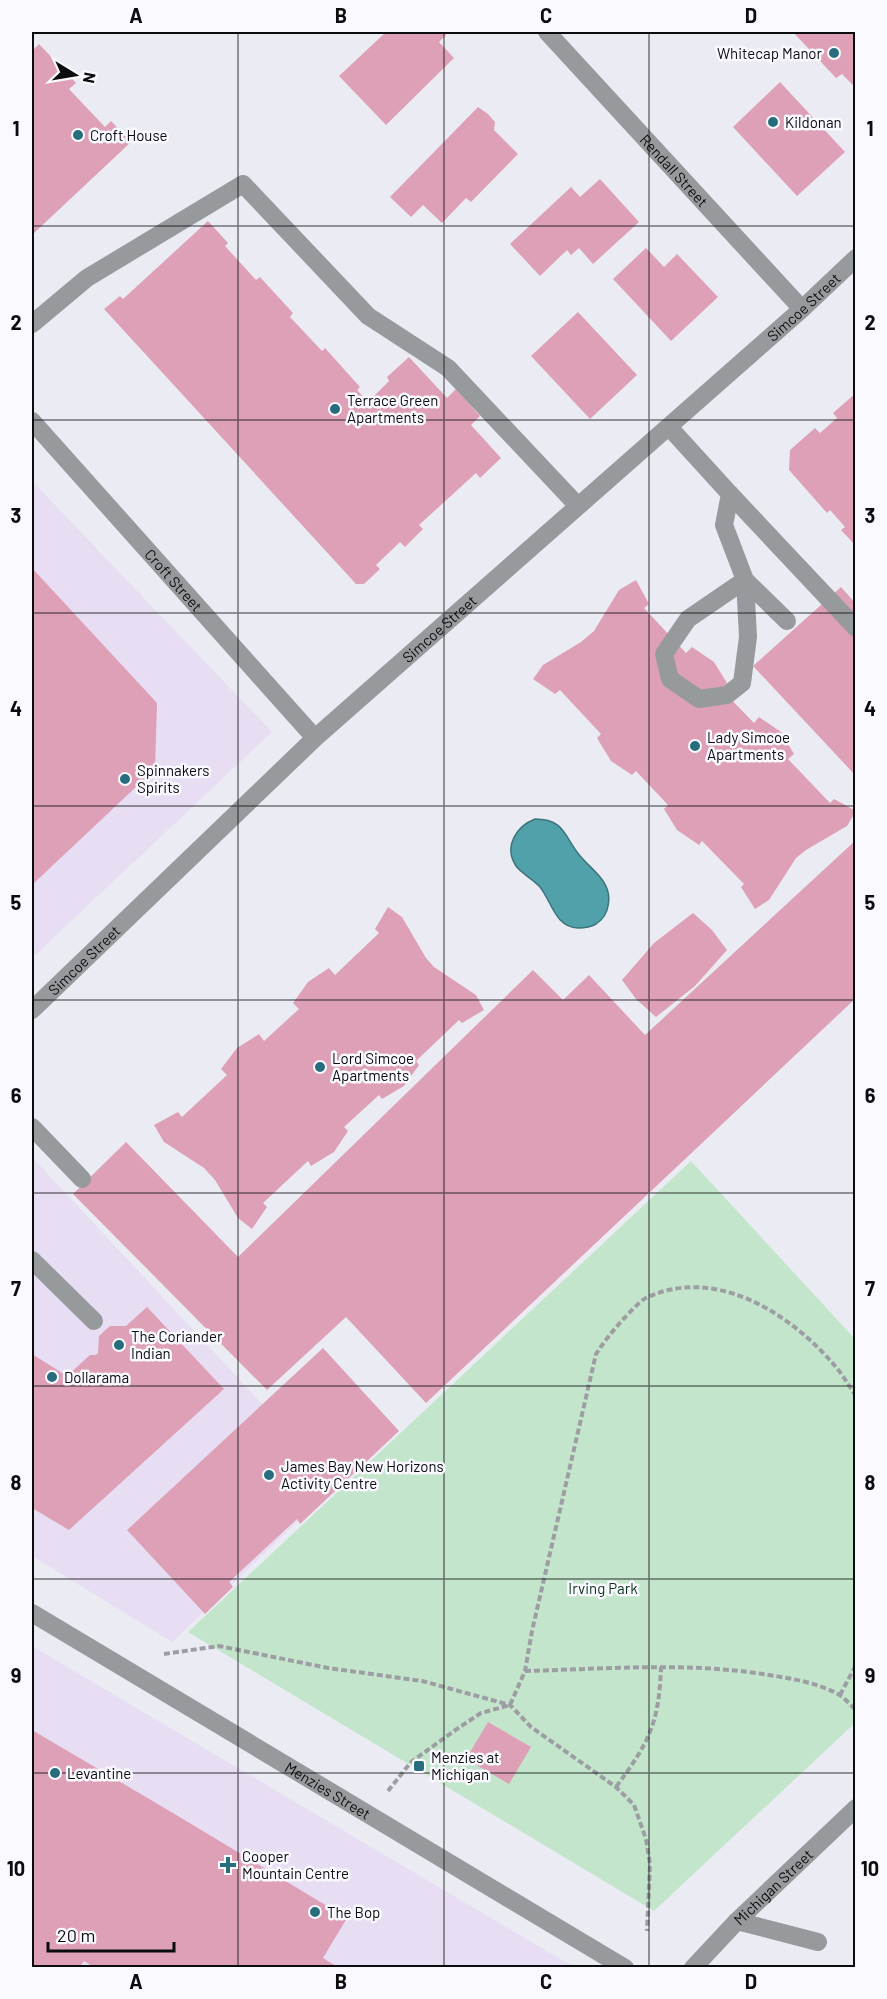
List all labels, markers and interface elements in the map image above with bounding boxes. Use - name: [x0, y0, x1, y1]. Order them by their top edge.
- text: A: [129, 3, 143, 27]
- text: B: [335, 3, 347, 27]
- text: C: [540, 3, 552, 27]
- text: D: [745, 3, 757, 27]
- place label: Whitecap Manor: [717, 44, 823, 62]
- north arrow: [45, 45, 105, 105]
- marker: Whitecap Manor: [827, 46, 841, 60]
- text: N: [80, 71, 101, 85]
- place label: Kildonan: [785, 113, 842, 131]
- marker: Kildonan: [766, 115, 780, 129]
- text: 1: [12, 116, 20, 140]
- text: 1: [866, 116, 874, 140]
- place label: Croft House: [90, 126, 168, 144]
- marker: Croft House: [71, 128, 85, 142]
- street label: Rendall Street: [637, 130, 712, 210]
- street label: Simcoe Street: [763, 269, 844, 345]
- text: 2: [10, 310, 22, 334]
- text: 2: [864, 310, 876, 334]
- place label: Terrace Green Apartments: [347, 391, 438, 426]
- marker: Terrace Green Apartments: [328, 402, 342, 416]
- text: 3: [11, 503, 21, 527]
- text: 3: [865, 503, 875, 527]
- street label: Croft Street: [141, 545, 206, 615]
- street label: Simcoe Street: [398, 591, 480, 666]
- text: 4: [10, 696, 22, 720]
- text: 4: [864, 696, 876, 720]
- place label: Lady Simcoe Apartments: [707, 728, 790, 763]
- marker: Lady Simcoe Apartments: [688, 739, 702, 753]
- place label: Spinnakers Spirits: [137, 761, 210, 796]
- marker: Spinnakers Spirits: [118, 772, 132, 786]
- text: 5: [11, 890, 22, 914]
- text: 5: [865, 890, 876, 914]
- street label: Simcoe Street: [44, 921, 124, 999]
- place label: Lord Simcoe Apartments: [332, 1049, 414, 1084]
- marker: Lord Simcoe Apartments: [313, 1060, 327, 1074]
- text: 6: [11, 1083, 22, 1107]
- text: 6: [865, 1083, 876, 1107]
- text: 7: [11, 1276, 21, 1300]
- text: 7: [865, 1276, 875, 1300]
- place label: The Coriander Indian: [131, 1327, 223, 1362]
- marker: The Coriander Indian: [112, 1338, 126, 1352]
- place label: Dollarama: [64, 1368, 129, 1386]
- marker: Dollarama: [45, 1370, 59, 1384]
- place label: James Bay New Horizons Activity Centre: [281, 1457, 444, 1492]
- marker: James Bay New Horizons Activity Centre: [262, 1468, 276, 1482]
- text: 8: [11, 1470, 22, 1494]
- text: 8: [865, 1470, 876, 1494]
- park label: Irving Park: [568, 1579, 638, 1597]
- text: 9: [11, 1663, 21, 1687]
- text: 9: [865, 1663, 875, 1687]
- place label: Menzies at Michigan: [431, 1748, 499, 1783]
- street label: Menzies Street: [282, 1758, 374, 1823]
- marker: Menzies at Michigan: [412, 1759, 426, 1773]
- place label: Levantine: [67, 1764, 131, 1782]
- marker: Levantine: [48, 1766, 62, 1780]
- street label: Michigan Street: [730, 1845, 816, 1929]
- place label: Cooper Mountain Centre: [242, 1847, 349, 1882]
- text: 10: [7, 1856, 25, 1880]
- marker: Cooper Mountain Centre: [219, 1856, 237, 1874]
- text: 10: [861, 1856, 879, 1880]
- place label: The Bop: [327, 1903, 380, 1921]
- marker: The Bop: [308, 1905, 322, 1919]
- scale bar: [48, 1915, 174, 1953]
- text: 20 m: [57, 1924, 95, 1946]
- text: A: [129, 1969, 143, 1993]
- text: B: [335, 1969, 347, 1993]
- text: C: [540, 1969, 552, 1993]
- text: D: [745, 1969, 757, 1993]

